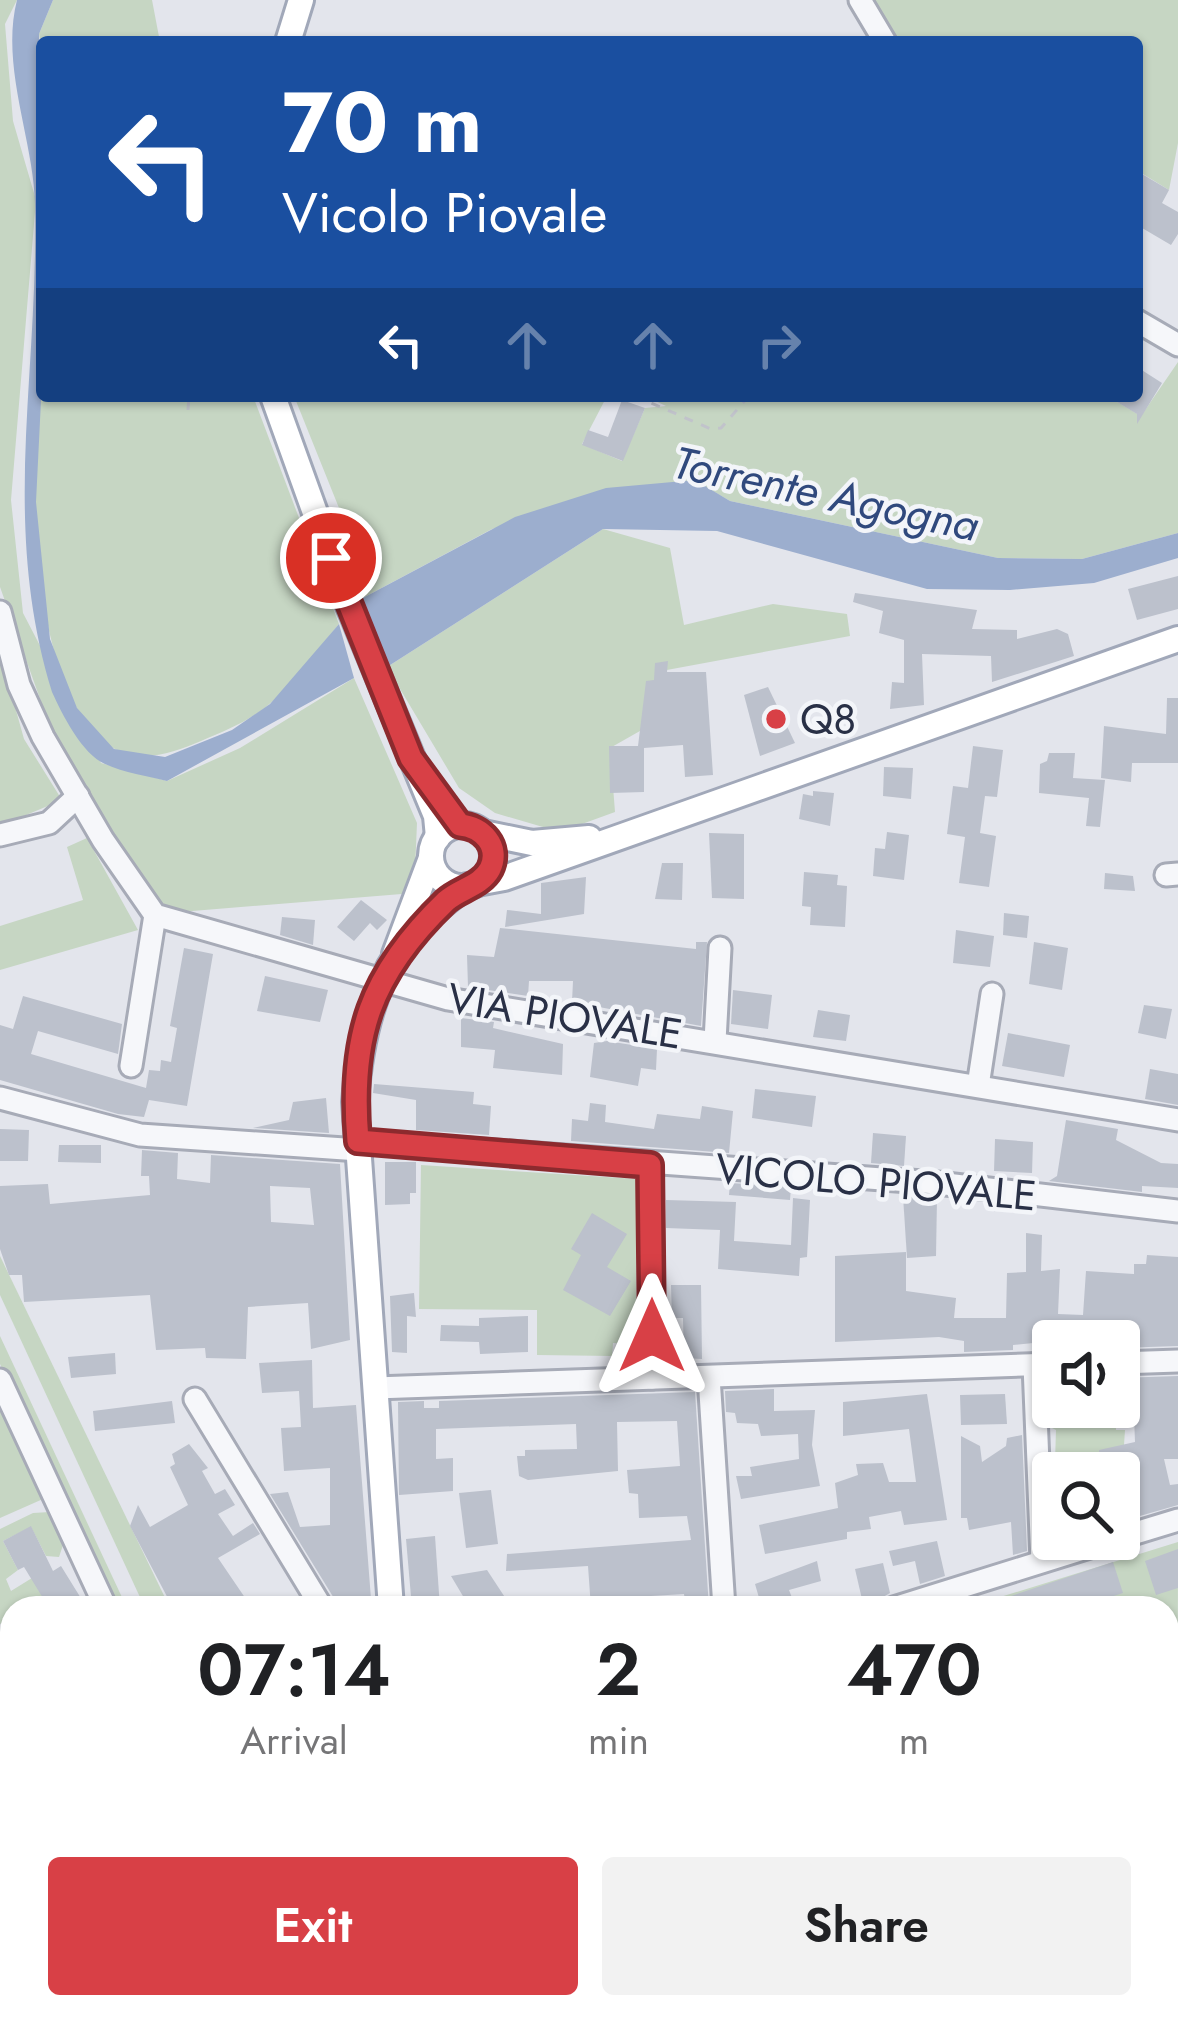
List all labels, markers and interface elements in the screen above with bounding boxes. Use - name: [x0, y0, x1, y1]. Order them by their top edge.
- text: 70 m: [282, 62, 482, 184]
- icon: left: [84, 84, 240, 240]
- text: Vicolo Piovale: [282, 174, 607, 252]
- icon: left: [368, 312, 434, 378]
- icon: ahead: [494, 312, 560, 378]
- icon: ahead: [620, 312, 686, 378]
- icon: right: [746, 312, 812, 378]
- water label: Torrente Agogna: [667, 430, 985, 558]
- pin: [280, 507, 382, 609]
- icon: arrive: [298, 525, 364, 591]
- place label: Q8: [800, 689, 856, 750]
- marker: Q8: [763, 706, 789, 732]
- street label: VIA PIOVALE: [443, 967, 687, 1065]
- street label: VICOLO PIOVALE: [713, 1138, 1039, 1226]
- position arrow: [589, 1273, 715, 1399]
- map controls: [1032, 1320, 1140, 1560]
- button: sound: [1032, 1320, 1140, 1428]
- button: search: [1032, 1452, 1140, 1560]
- text: 07:14: [197, 1618, 391, 1722]
- text: 2: [596, 1618, 641, 1722]
- text: 470: [846, 1618, 982, 1722]
- text: Arrival: [240, 1712, 348, 1769]
- text: min: [588, 1712, 649, 1769]
- text: m: [899, 1712, 929, 1769]
- button: Exit: [48, 1857, 578, 1995]
- button: Share: [602, 1857, 1131, 1995]

